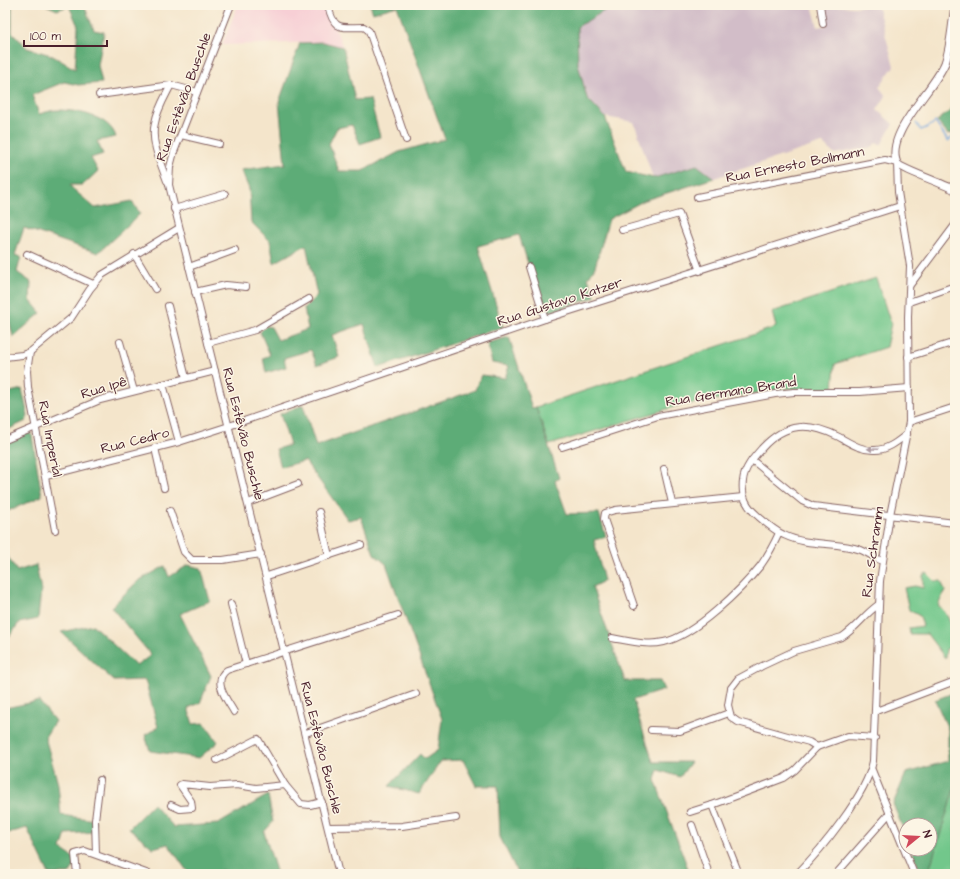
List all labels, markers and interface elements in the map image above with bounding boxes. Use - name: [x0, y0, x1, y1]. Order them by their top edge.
- scale bar: [24, 22, 107, 48]
- text: 100 m: [30, 28, 61, 45]
- street label: Rua Estêvão Buschle: [151, 29, 217, 164]
- street label: Rua Ernesto Bollmann: [724, 142, 866, 188]
- street label: Rua Gustavo Katzer: [495, 272, 625, 332]
- street label: Rua Estêvão Buschle: [217, 366, 269, 503]
- street label: Rua Ipê: [78, 371, 130, 404]
- street label: Rua Germano Brand: [664, 372, 798, 412]
- street label: Rua Imperial: [33, 399, 67, 479]
- street label: Rua Cedro: [99, 423, 172, 459]
- one-way arrow: [867, 446, 879, 453]
- street label: Rua Schramm: [857, 505, 889, 599]
- street label: Rua Estêvão Buschle: [295, 680, 347, 817]
- north arrow: [898, 817, 938, 857]
- text: N: [919, 828, 935, 840]

